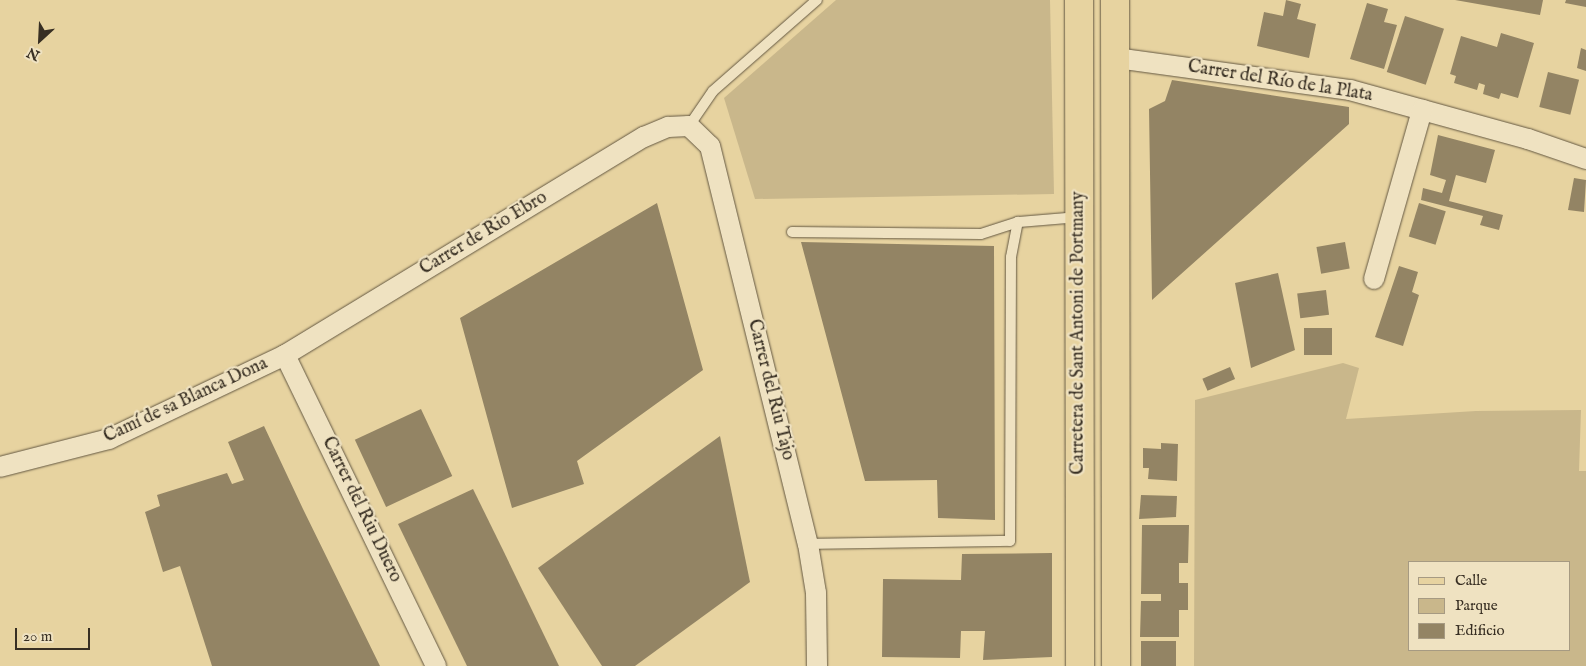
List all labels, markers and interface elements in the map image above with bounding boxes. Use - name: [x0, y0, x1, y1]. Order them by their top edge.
- north arrow: [15, 15, 65, 65]
- text: N: [24, 43, 43, 64]
- street label: Carrer del Río de la Plata: [1186, 57, 1374, 107]
- street label: Carrer de Rio Ebro: [416, 187, 552, 281]
- street label: Carretera de Sant Antoni de Portmany: [1068, 191, 1090, 475]
- street label: Carrer del Riu Tajo: [742, 317, 798, 463]
- street label: Camí de sa Blanca Dona: [101, 354, 271, 448]
- street label: Carrer del Riu Duero: [316, 434, 406, 586]
- legend: [1408, 561, 1571, 651]
- text: Calle: [1455, 571, 1487, 590]
- text: Parque: [1455, 596, 1498, 615]
- scale bar: [18, 618, 92, 650]
- text: Edificio: [1455, 621, 1505, 640]
- text: 20 m: [23, 627, 52, 646]

